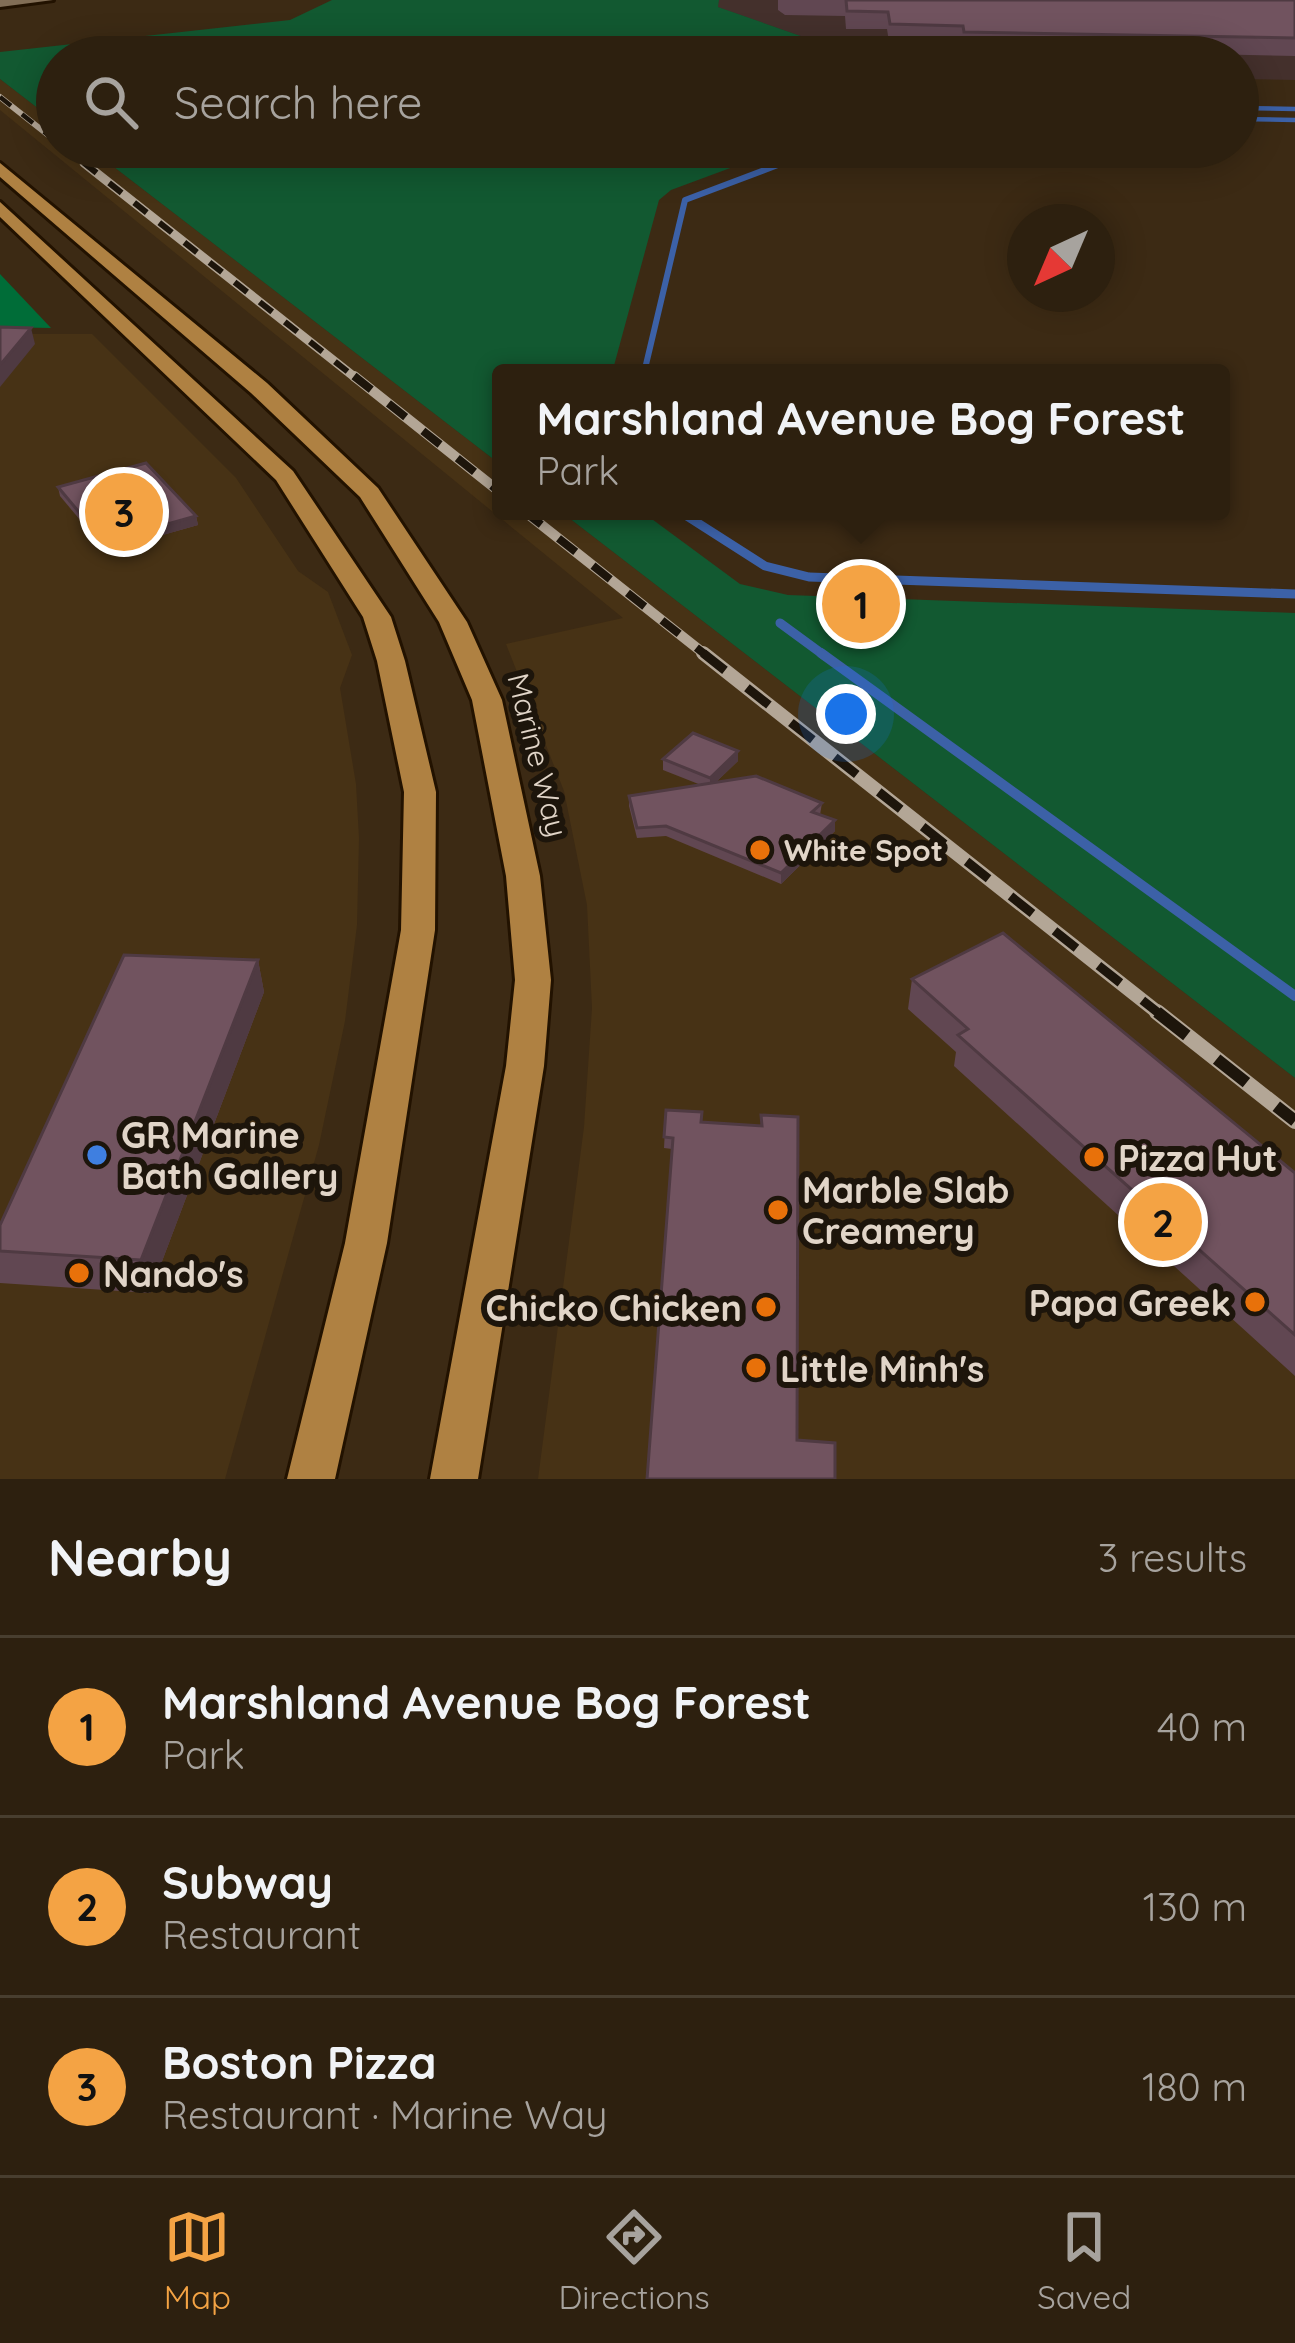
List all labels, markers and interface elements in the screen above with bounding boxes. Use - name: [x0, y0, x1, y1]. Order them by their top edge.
- search box: [36, 36, 1259, 168]
- icon: search: [78, 69, 144, 135]
- text: Search here: [174, 74, 422, 130]
- north arrow: [1007, 204, 1115, 312]
- popup: [492, 364, 1230, 520]
- text: Marshland Avenue Bog Forest: [537, 390, 1186, 446]
- text: Park: [537, 446, 619, 495]
- pin: 3: [85, 467, 163, 557]
- pin: 1: [822, 559, 900, 649]
- street label: Marine Way: [499, 669, 577, 841]
- your location: [816, 684, 876, 744]
- place label: White Spot: [784, 831, 943, 869]
- marker: White Spot: [747, 837, 773, 863]
- place label: GR Marine Bath Gallery: [121, 1112, 338, 1198]
- place label: Pizza Hut: [1118, 1135, 1277, 1180]
- marker: GR Marine Bath Gallery: [84, 1142, 110, 1168]
- marker: Pizza Hut: [1081, 1144, 1107, 1170]
- place label: Marble Slab Creamery: [802, 1167, 1009, 1253]
- pin: 2: [1124, 1177, 1202, 1267]
- marker: Marble Slab Creamery: [765, 1197, 791, 1223]
- place label: Nando's: [103, 1251, 244, 1296]
- marker: Nando's: [66, 1260, 92, 1286]
- place label: Papa Greek: [1029, 1280, 1231, 1325]
- place label: Chicko Chicken: [486, 1285, 742, 1330]
- marker: Papa Greek: [1242, 1289, 1268, 1315]
- marker: Chicko Chicken: [753, 1294, 779, 1320]
- place label: Little Minh's: [780, 1346, 984, 1391]
- marker: Little Minh's: [743, 1355, 769, 1381]
- text: Nearby: [48, 1525, 232, 1589]
- text: 3 results: [1098, 1533, 1247, 1582]
- text: Marshland Avenue Bog Forest: [162, 1674, 811, 1730]
- text: 1: [79, 1702, 95, 1751]
- text: 40 m: [1157, 1702, 1247, 1751]
- text: Park: [162, 1730, 245, 1779]
- text: Subway: [162, 1854, 333, 1910]
- text: 2: [76, 1882, 98, 1931]
- text: 130 m: [1143, 1882, 1247, 1931]
- text: Restaurant: [162, 1910, 361, 1959]
- text: Boston Pizza: [162, 2034, 436, 2090]
- text: 3: [77, 2062, 97, 2111]
- text: 180 m: [1142, 2062, 1247, 2111]
- text: Restaurant · Marine Way: [162, 2090, 607, 2139]
- tab: Map: [164, 2204, 231, 2317]
- tab: Directions: [558, 2204, 710, 2317]
- tab: Saved: [1037, 2204, 1131, 2317]

